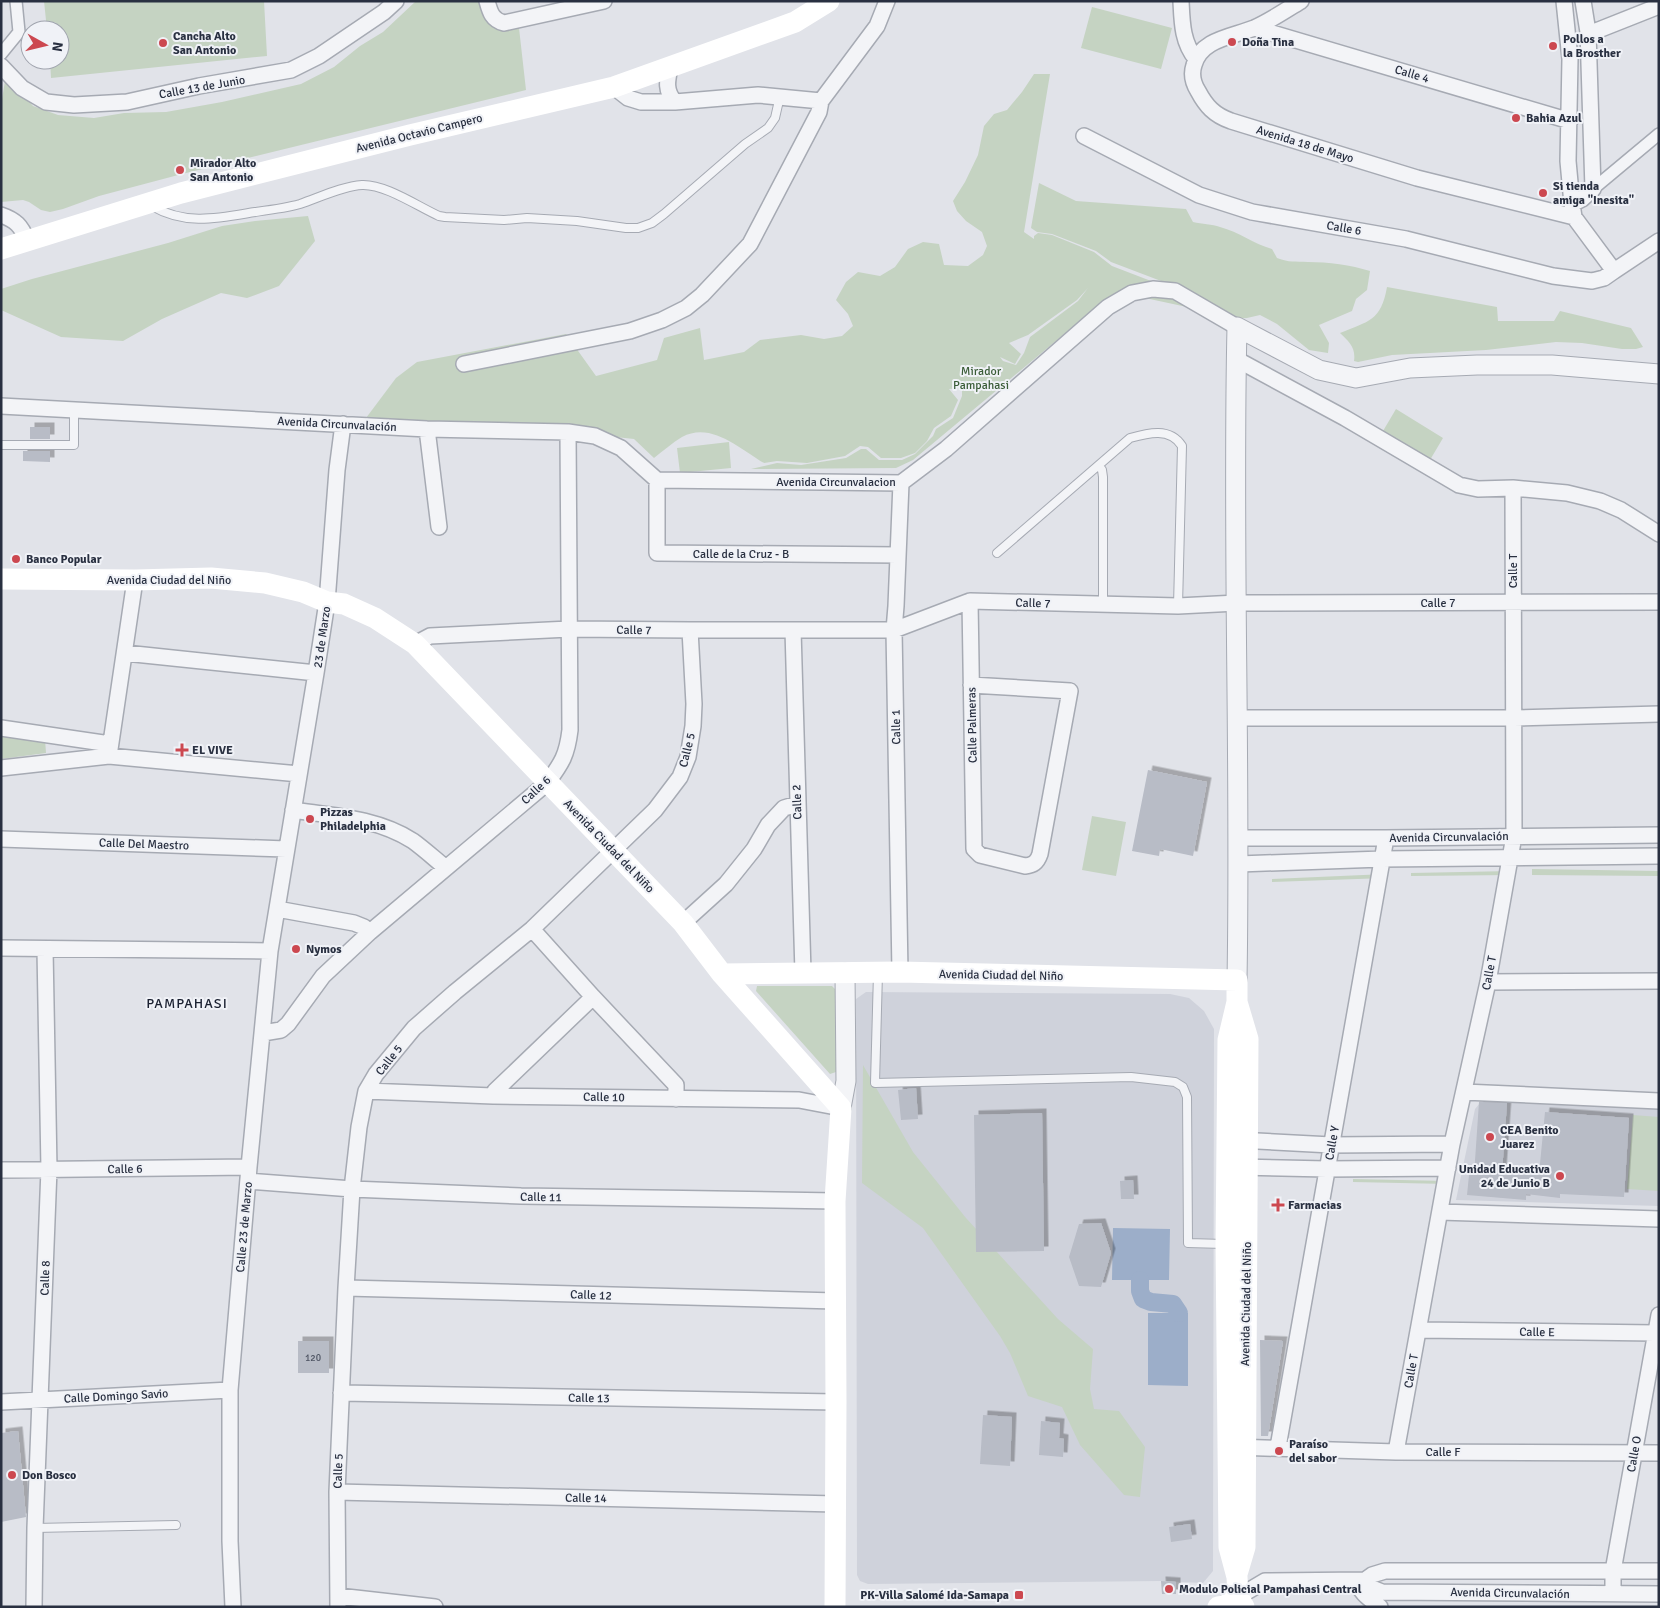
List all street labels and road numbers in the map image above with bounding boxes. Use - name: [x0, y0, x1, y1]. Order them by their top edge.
- street label: Calle 4: [1393, 62, 1431, 87]
- street label: Calle 13 de Junio: [158, 73, 246, 102]
- street label: Avenida Octavio Campero: [354, 110, 484, 156]
- street label: Avenida 18 de Mayo: [1254, 122, 1355, 166]
- street label: Calle 6: [1325, 218, 1363, 239]
- street label: Avenida Circunvalación: [277, 414, 397, 435]
- street label: Avenida Circunvalacion: [776, 475, 896, 490]
- street label: Calle de la Cruz - B: [693, 547, 789, 562]
- street label: Calle T: [1506, 554, 1521, 588]
- street label: Avenida Ciudad del Niño: [107, 573, 231, 588]
- street label: Calle 7: [1015, 595, 1051, 612]
- street label: Calle 7: [1420, 596, 1456, 611]
- street label: 23 de Marzo: [311, 605, 334, 669]
- street label: Calle 7: [616, 623, 652, 638]
- street label: Calle Palmeras: [964, 687, 981, 763]
- street label: Calle 1: [889, 709, 904, 745]
- street label: Calle 5: [676, 731, 699, 769]
- street label: Calle 6: [518, 773, 554, 808]
- street label: Calle 2: [789, 784, 806, 820]
- street label: Avenida Ciudad del Niño: [560, 796, 657, 896]
- street label: Avenida Circunvalación: [1389, 829, 1509, 846]
- street label: Calle Del Maestro: [99, 835, 189, 854]
- street label: Calle T: [1479, 955, 1500, 992]
- street label: Avenida Ciudad del Niño: [939, 967, 1063, 984]
- street label: Calle 5: [373, 1042, 406, 1079]
- street label: Calle 10: [583, 1090, 625, 1105]
- street label: Calle Y: [1322, 1125, 1343, 1161]
- street label: Calle 6: [107, 1162, 143, 1177]
- street label: Calle 23 de Marzo: [233, 1181, 256, 1273]
- street label: Calle 11: [520, 1190, 562, 1205]
- street label: Avenida Ciudad del Niño: [1238, 1242, 1255, 1366]
- street label: Calle 8: [37, 1260, 54, 1296]
- street label: Calle 12: [570, 1287, 612, 1304]
- street label: Calle E: [1519, 1325, 1555, 1340]
- street label: Calle T: [1401, 1353, 1422, 1389]
- street label: Calle Domingo Savio: [63, 1386, 169, 1407]
- street label: Calle 13: [568, 1391, 610, 1406]
- street label: Calle O: [1624, 1435, 1645, 1473]
- street label: Calle F: [1426, 1445, 1460, 1460]
- street label: Calle 5: [330, 1453, 347, 1489]
- street label: Calle 14: [565, 1491, 607, 1506]
- street label: Avenida Circunvalación: [1450, 1585, 1570, 1602]

